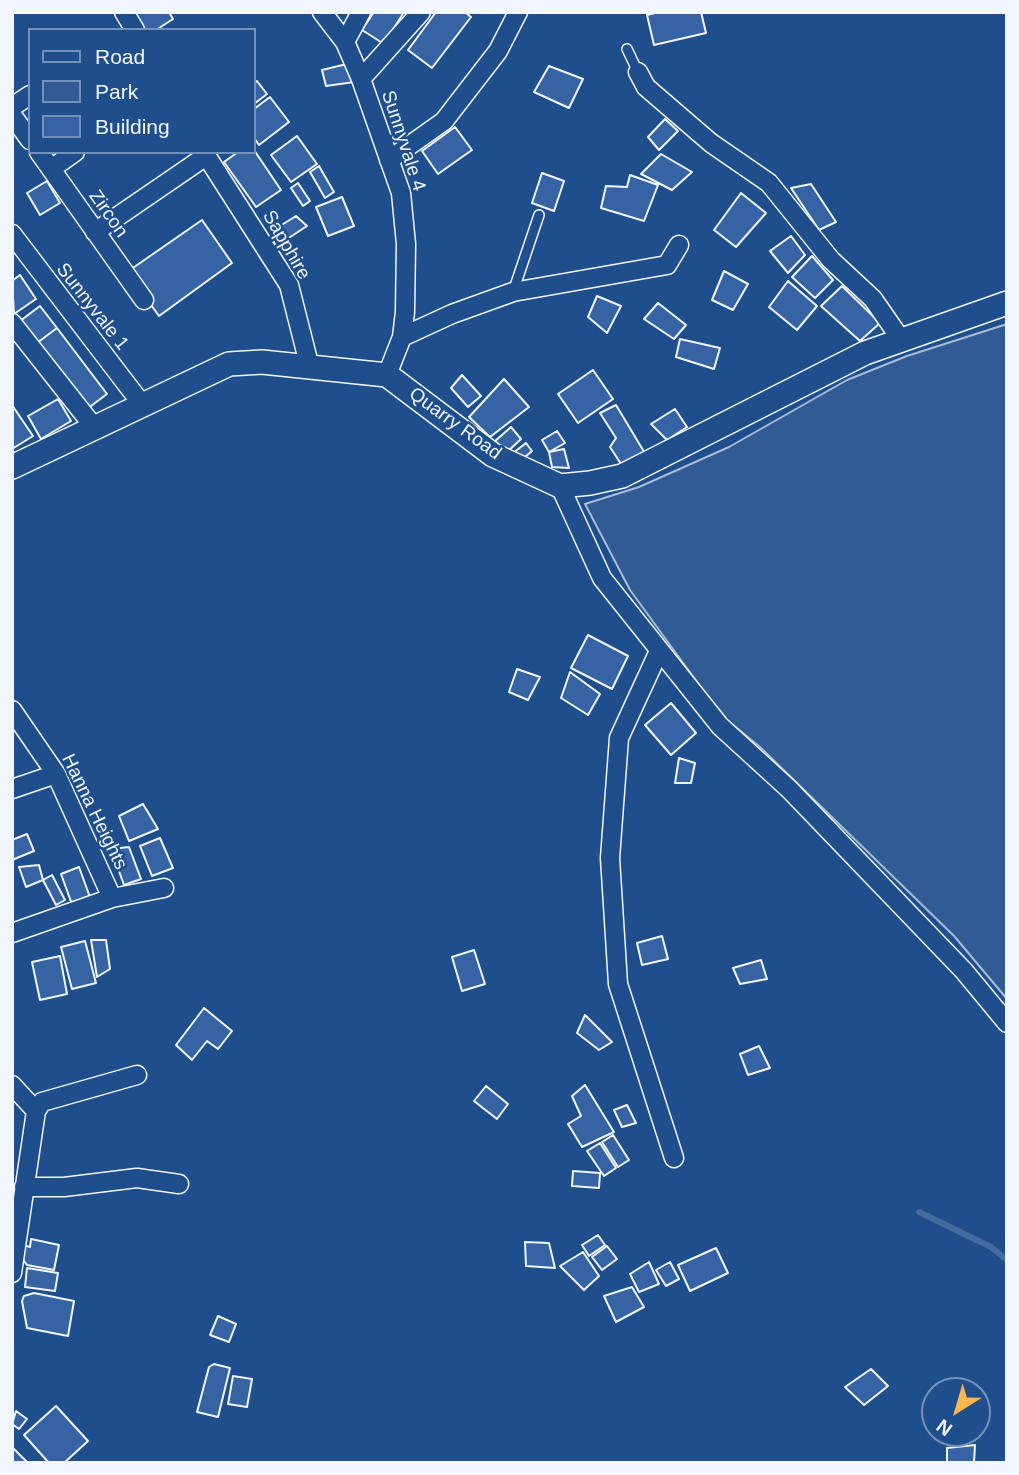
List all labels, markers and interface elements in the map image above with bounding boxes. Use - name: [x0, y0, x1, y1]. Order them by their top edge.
- legend: [28, 28, 256, 154]
- text: Road: [95, 45, 145, 68]
- text: Park: [95, 80, 138, 103]
- street label: Sunnyvale 4: [376, 88, 430, 194]
- text: Building: [95, 115, 170, 138]
- street label: Zircon: [84, 186, 132, 242]
- street label: Sapphire: [257, 206, 315, 284]
- street label: Sunnyvale 1: [51, 259, 133, 355]
- street label: Quarry Road: [404, 383, 506, 465]
- street label: Hanna Heights: [56, 751, 132, 873]
- north arrow: [921, 1377, 991, 1447]
- text: N: [932, 1415, 956, 1440]

